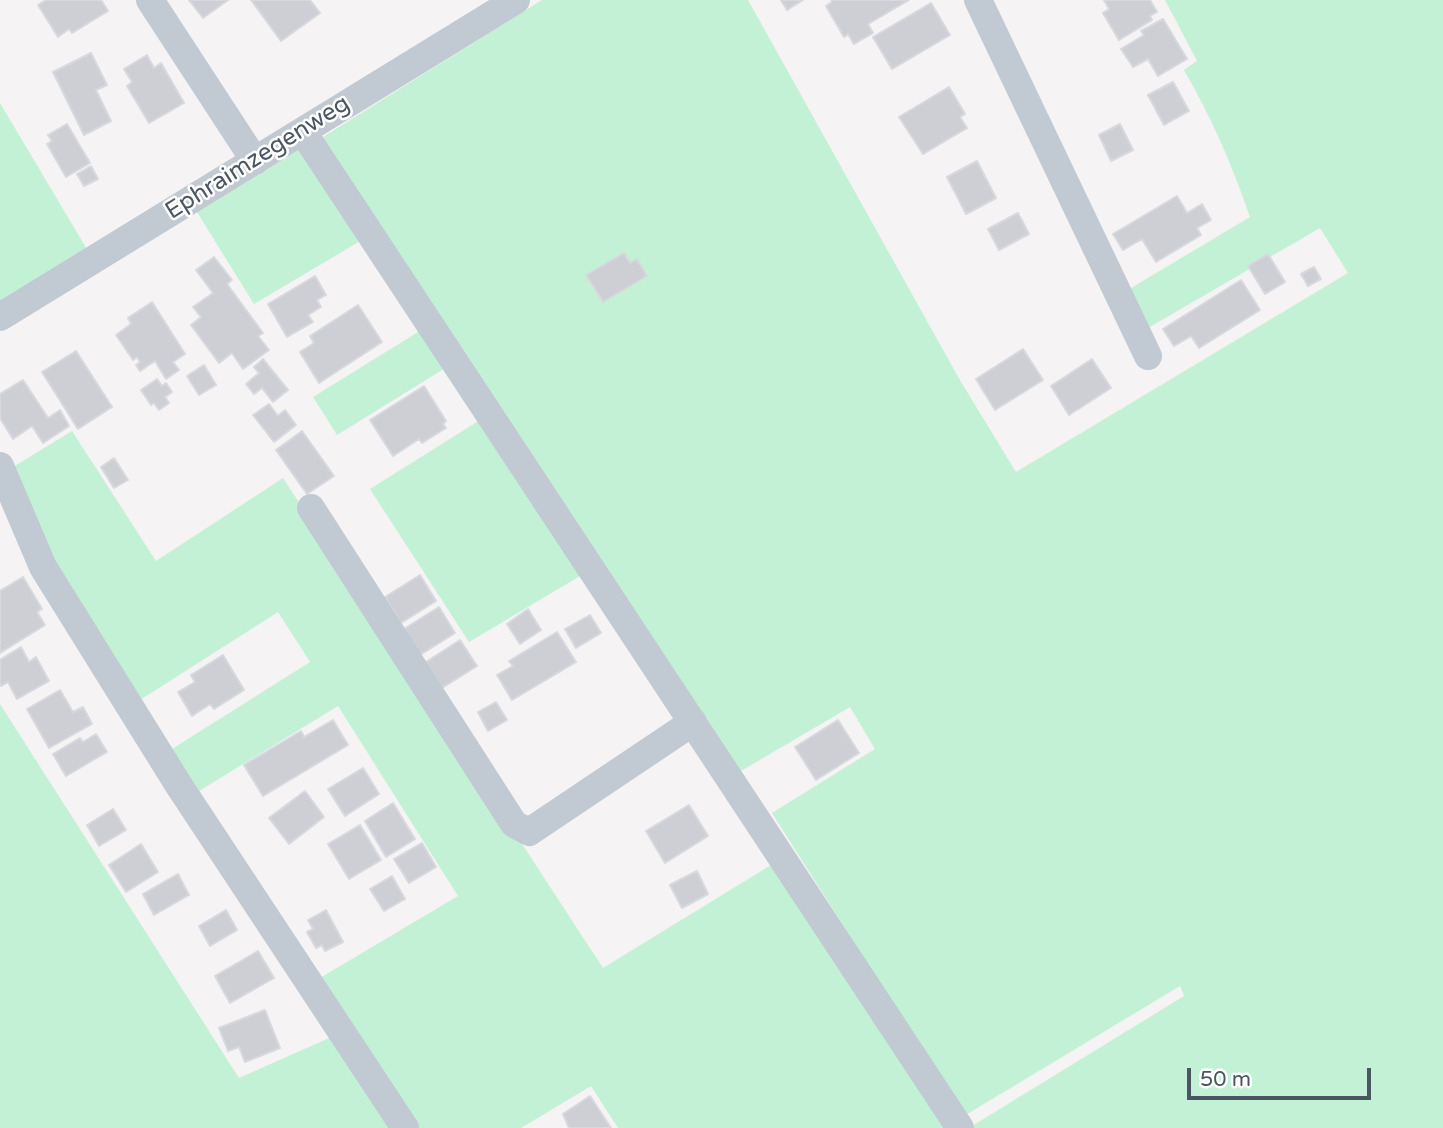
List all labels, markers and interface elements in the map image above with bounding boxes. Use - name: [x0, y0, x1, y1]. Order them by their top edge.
- street label: Ephraimzegenweg: [161, 90, 355, 226]
- scale bar: [1191, 1054, 1375, 1098]
- text: 50 m: [1200, 1067, 1251, 1092]

